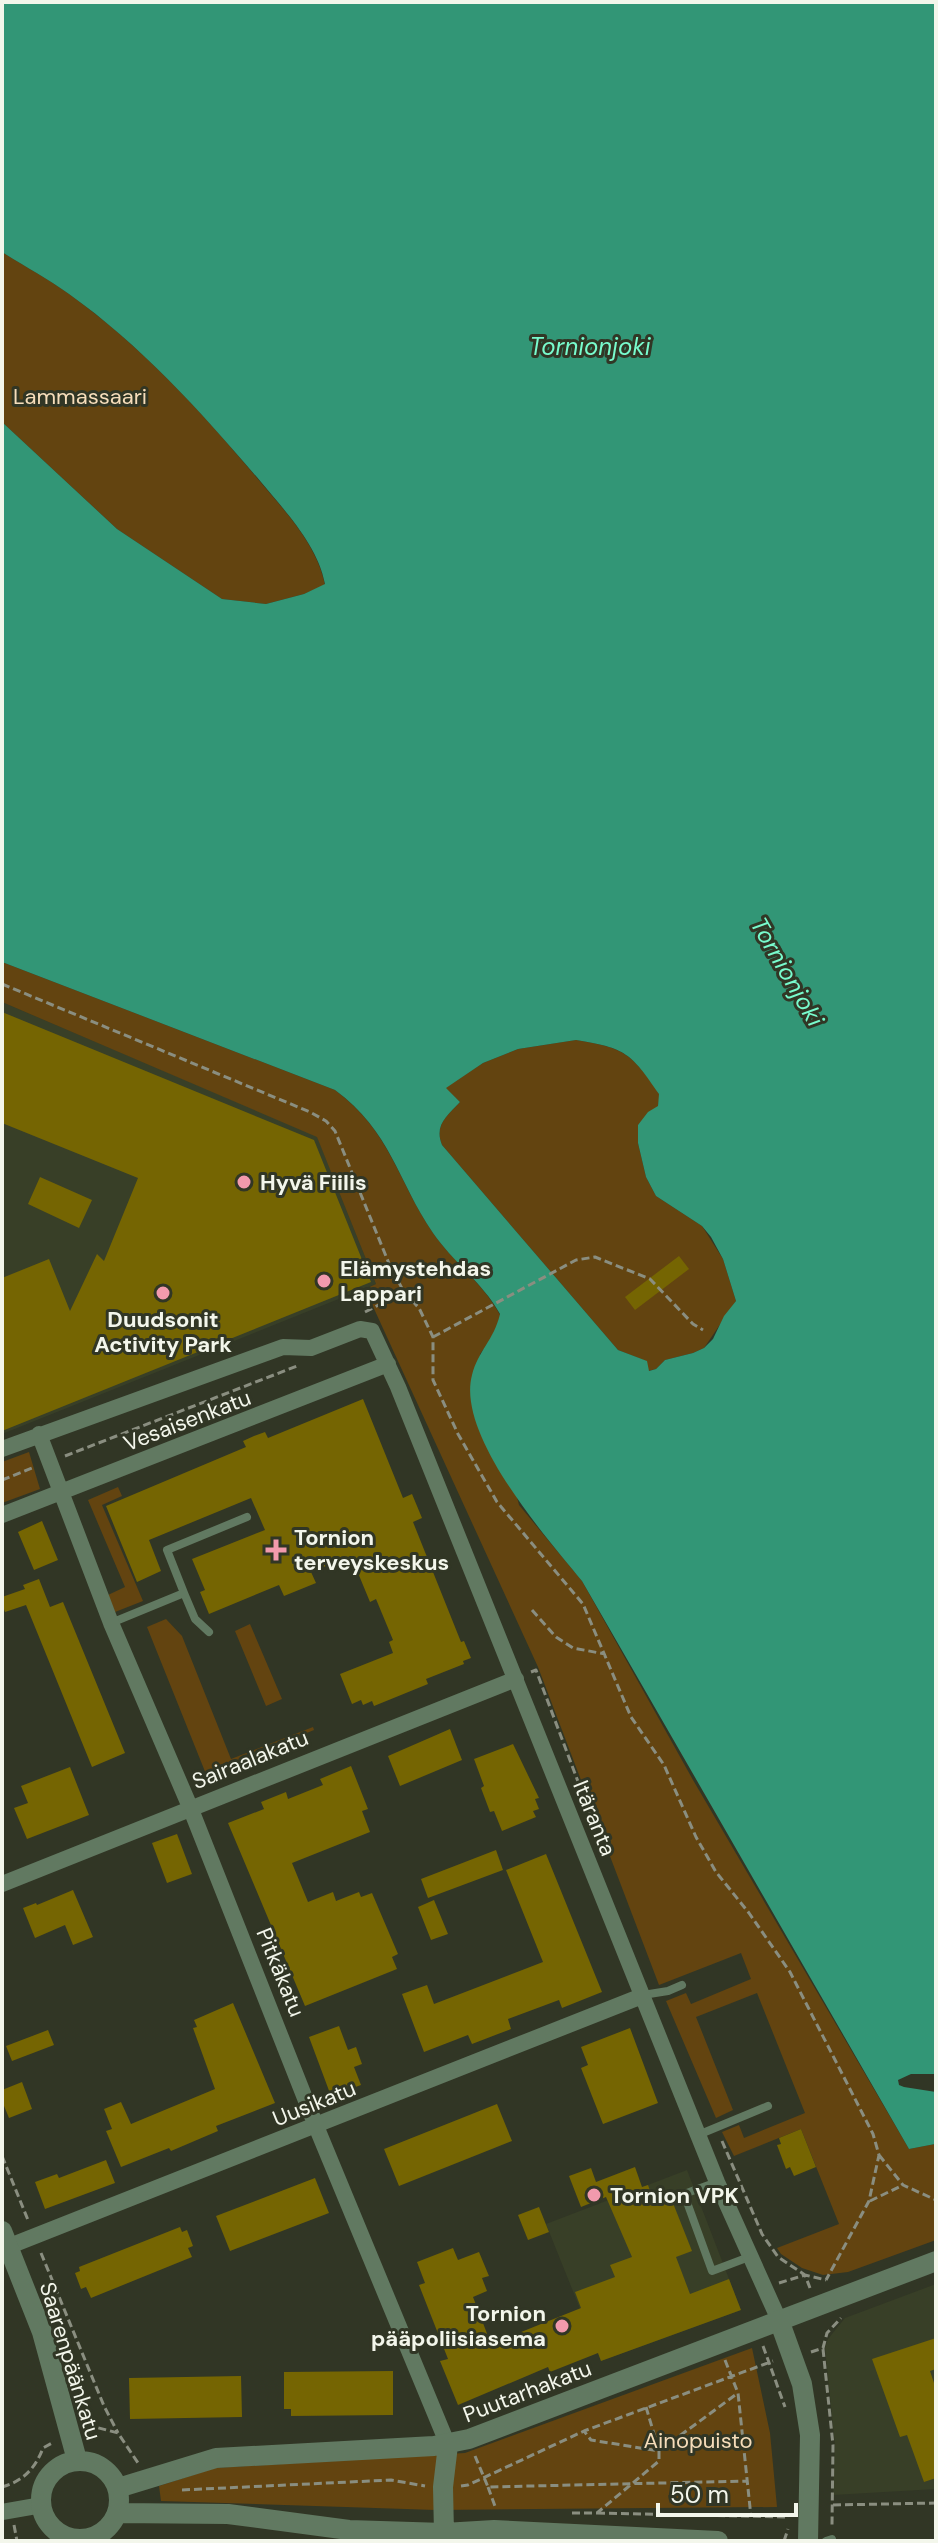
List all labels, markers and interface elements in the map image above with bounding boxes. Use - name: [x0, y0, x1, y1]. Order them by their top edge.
- water label: Tornionjoki: [530, 331, 652, 362]
- park label: Lammassaari: [13, 382, 147, 411]
- water label: Tornionjoki: [744, 912, 832, 1033]
- place label: Hyvä Fiilis: [260, 1168, 367, 1197]
- marker: Hyvä Fiilis: [235, 1173, 253, 1191]
- place label: Elämystehdas Lappari: [340, 1254, 491, 1308]
- marker: Elämystehdas Lappari: [315, 1272, 333, 1290]
- marker: Duudsonit Activity Park: [154, 1284, 172, 1302]
- place label: Duudsonit Activity Park: [94, 1305, 232, 1359]
- street label: Vesaisenkatu: [119, 1383, 255, 1458]
- place label: Tornion terveyskeskus: [294, 1523, 449, 1577]
- marker: Tornion terveyskeskus: [265, 1539, 287, 1561]
- street label: Sairaalakatu: [188, 1723, 313, 1796]
- street label: Itäranta: [566, 1776, 623, 1860]
- street label: Pitkäkatu: [250, 1923, 311, 2021]
- street label: Uusikatu: [268, 2074, 360, 2133]
- place label: Tornion VPK: [610, 2181, 739, 2210]
- marker: Tornion VPK: [585, 2186, 603, 2204]
- street label: Saarenpäänkatu: [33, 2279, 108, 2444]
- place label: Tornion pääpoliisiasema: [371, 2299, 546, 2353]
- marker: Tornion pääpoliisiasema: [553, 2317, 571, 2335]
- street label: Puutarhakatu: [459, 2354, 595, 2429]
- park label: Ainopuisto: [643, 2426, 753, 2455]
- scale bar: [658, 2467, 796, 2517]
- text: 50 m: [670, 2479, 729, 2510]

